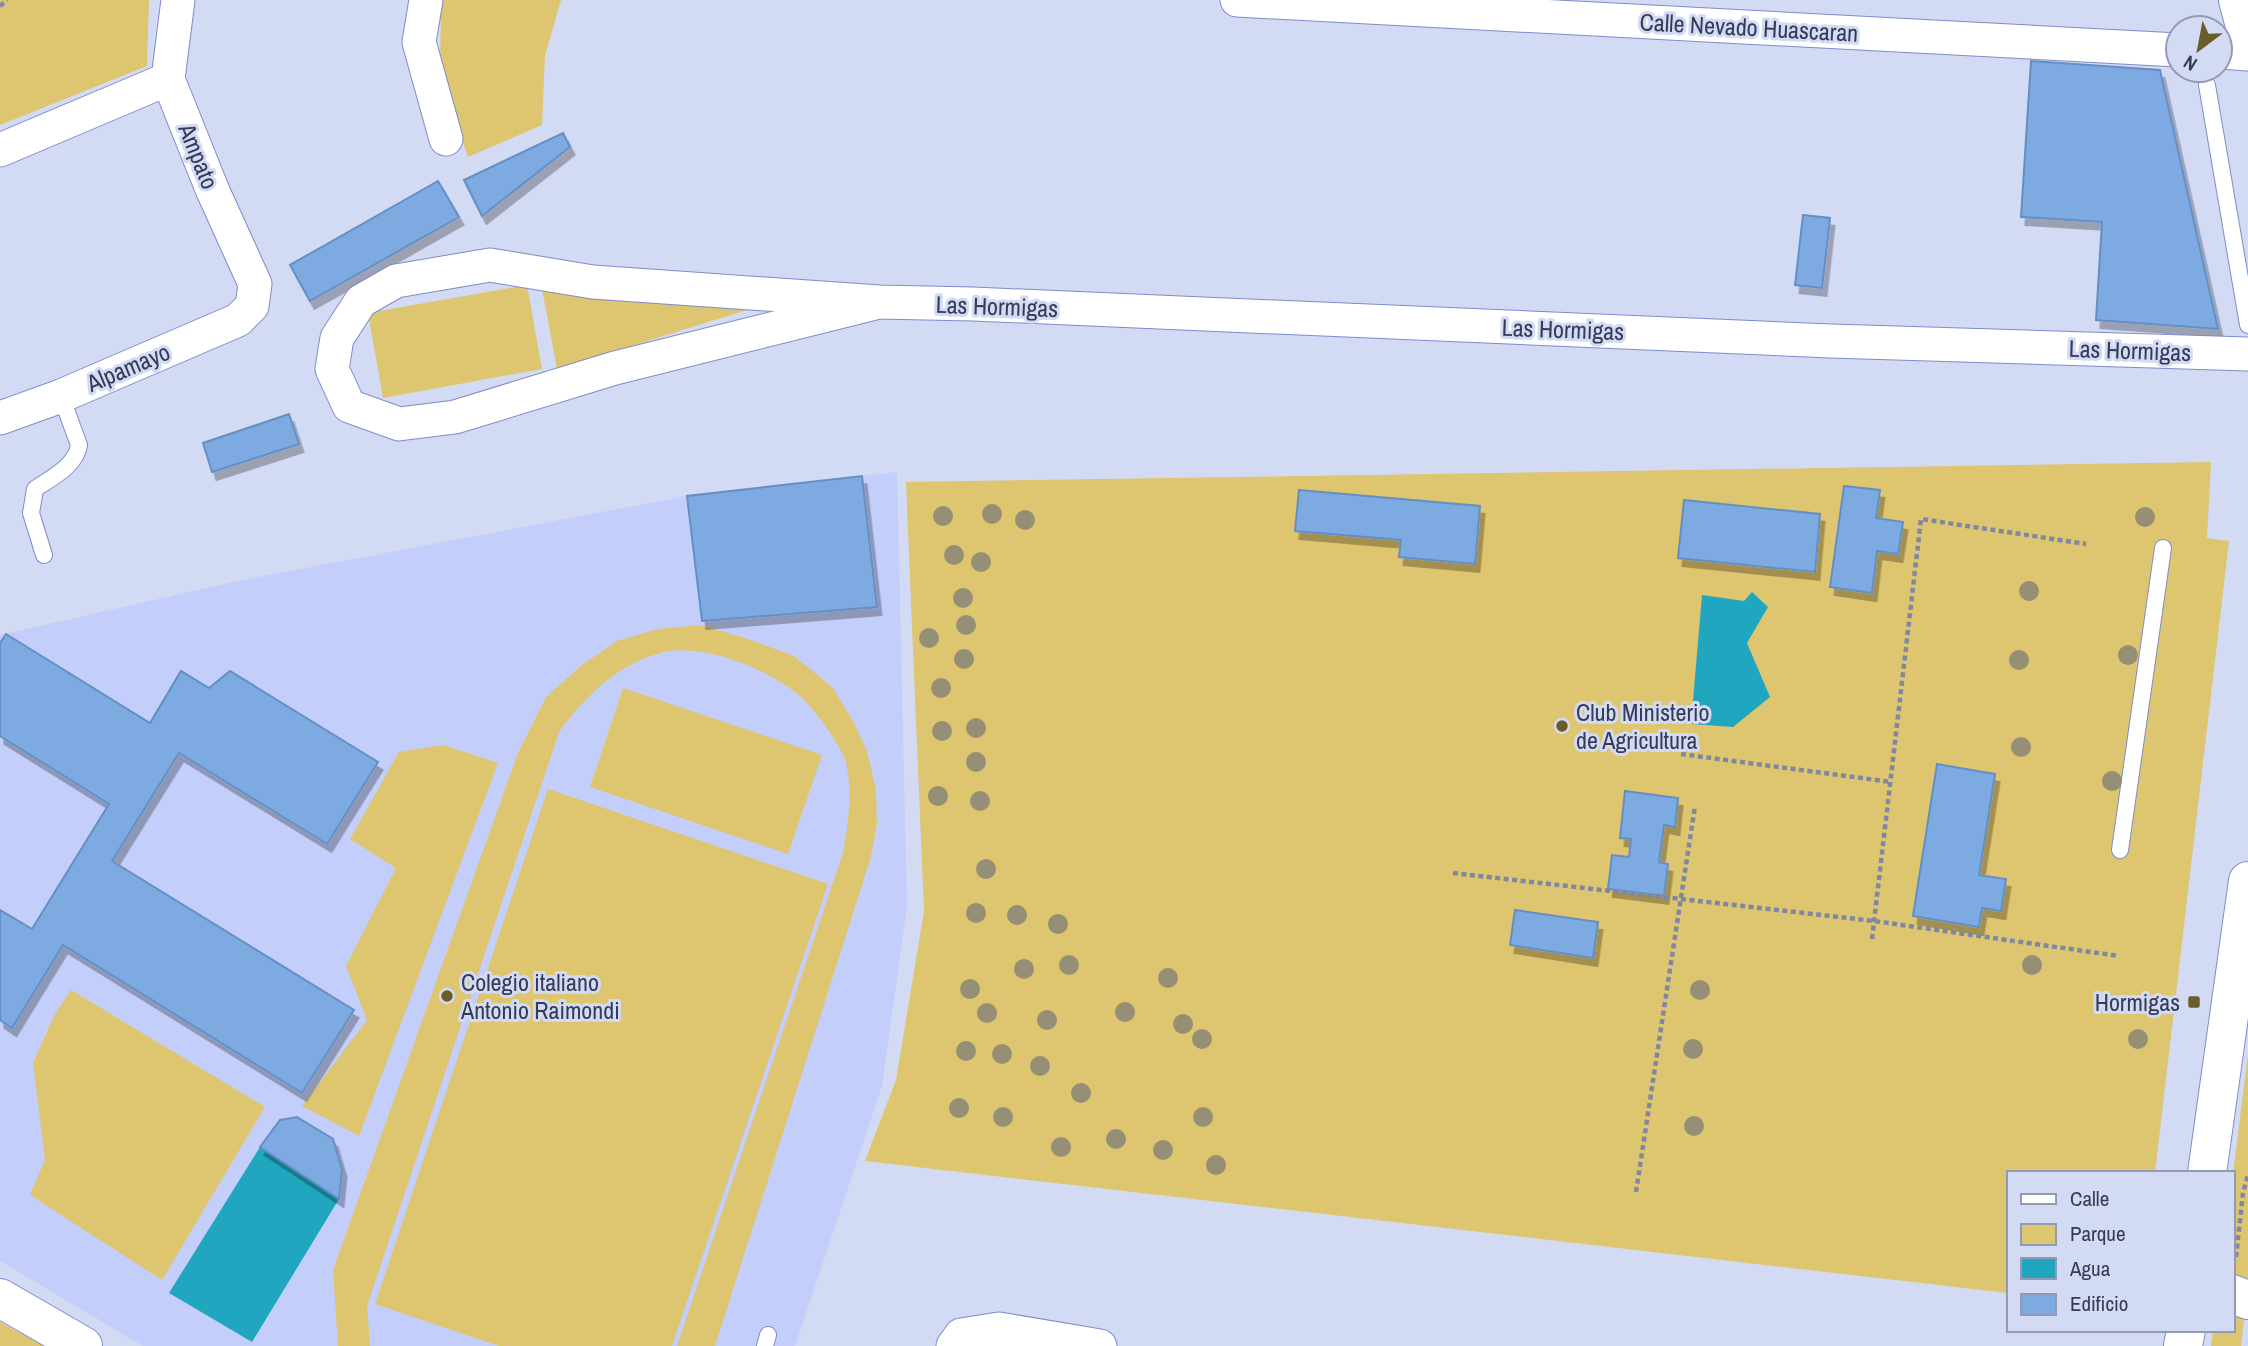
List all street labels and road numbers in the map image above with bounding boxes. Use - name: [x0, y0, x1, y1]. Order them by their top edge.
- street label: Calle Nevado Huascaran: [1639, 5, 1859, 49]
- street label: Ampato: [171, 118, 227, 193]
- street label: Las Hormigas: [935, 288, 1059, 324]
- street label: Las Hormigas: [1501, 311, 1625, 347]
- street label: Las Hormigas: [2068, 332, 2192, 368]
- street label: Alpamayo: [81, 335, 175, 399]

